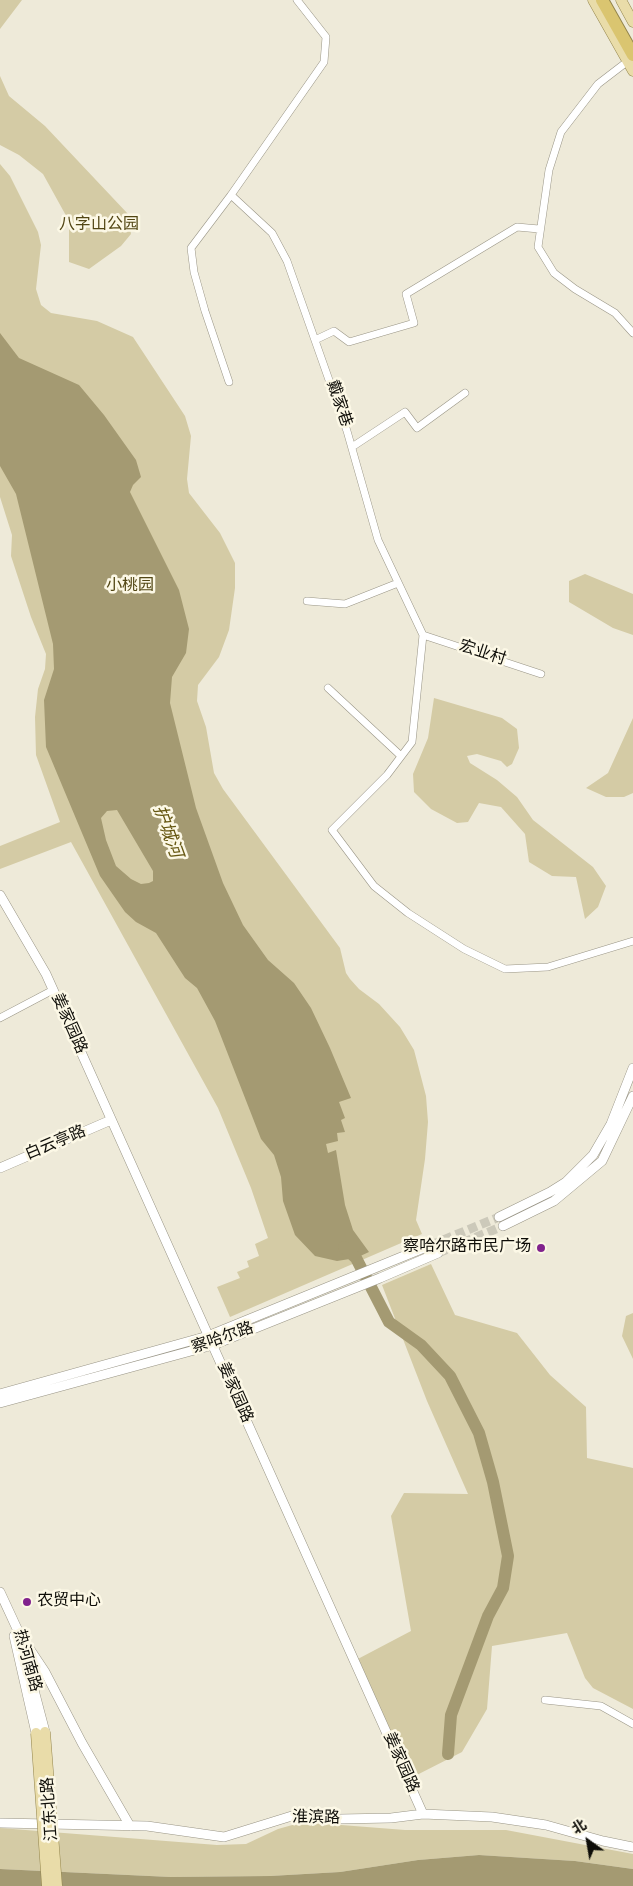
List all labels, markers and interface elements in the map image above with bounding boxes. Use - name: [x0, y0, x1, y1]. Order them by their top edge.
- park label: 八字山公园: [59, 216, 139, 236]
- street label: 戴家巷: [321, 378, 355, 430]
- park label: 小桃园: [106, 577, 154, 597]
- street label: 宏业村: [456, 637, 508, 671]
- water label: 护城河: [147, 803, 185, 861]
- street label: 姜家园路: [46, 991, 90, 1057]
- street label: 白云亭路: [23, 1123, 89, 1165]
- place label: 察哈尔路市民广场: [403, 1238, 531, 1258]
- marker: 察哈尔路市民广场: [535, 1242, 547, 1254]
- street label: 察哈尔路: [190, 1320, 256, 1358]
- street label: 姜家园路: [212, 1360, 256, 1426]
- place label: 农贸中心: [37, 1592, 101, 1612]
- marker: 农贸中心: [21, 1596, 33, 1608]
- street label: 热河南路: [8, 1628, 44, 1694]
- street label: 姜家园路: [378, 1730, 422, 1796]
- street label: 江东北路: [39, 1776, 63, 1842]
- street label: 淮滨路: [292, 1809, 340, 1829]
- north arrow: [563, 1816, 613, 1866]
- text: 北: [569, 1817, 590, 1839]

